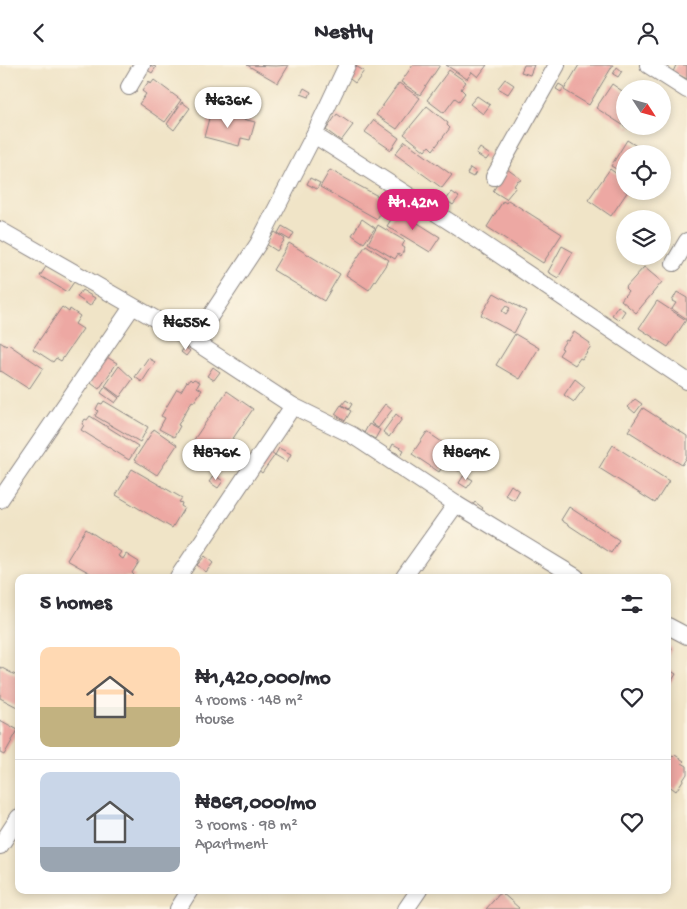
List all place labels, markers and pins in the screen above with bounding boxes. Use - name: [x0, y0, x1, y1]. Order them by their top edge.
- pin: ₦636K: [193, 87, 263, 129]
- pin: ₦1.42M: [372, 189, 454, 231]
- pin: ₦655K: [151, 309, 221, 351]
- pin: ₦876K: [181, 439, 251, 481]
- pin: ₦869K: [431, 439, 501, 481]

